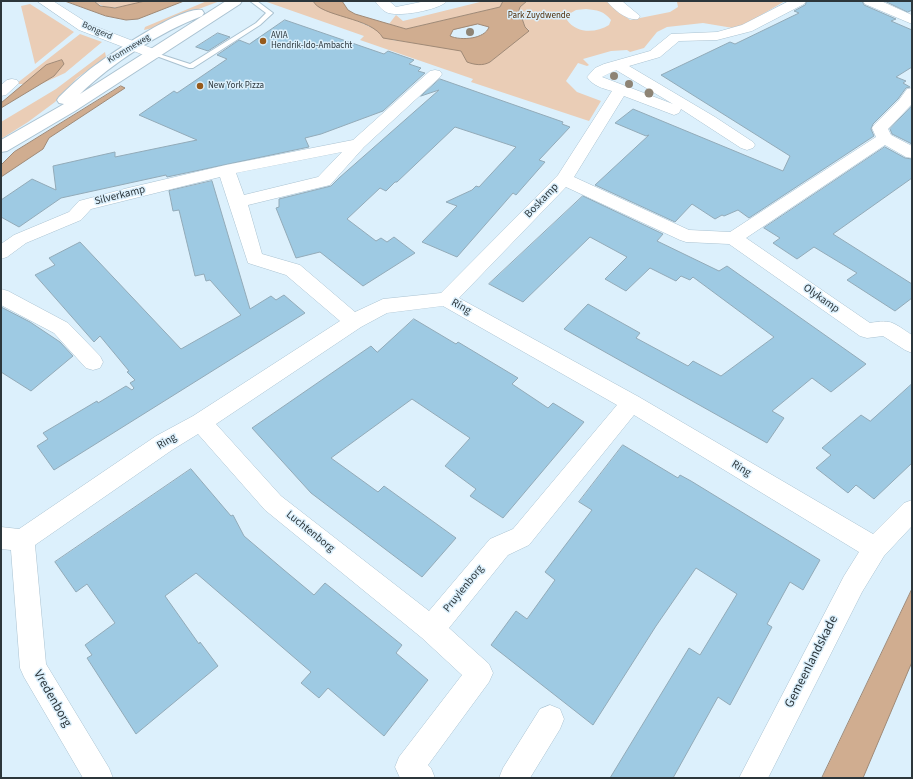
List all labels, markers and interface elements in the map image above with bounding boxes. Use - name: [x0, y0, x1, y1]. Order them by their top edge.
- park label: Park Zuydwende: [508, 11, 570, 21]
- street label: Bongerd: [80, 20, 114, 42]
- place label: AVIA Hendrik-Ido-Ambacht: [271, 31, 352, 52]
- street label: Krommeweg: [106, 32, 152, 66]
- marker: AVIA Hendrik-Ido-Ambacht: [258, 36, 268, 46]
- marker: New York Pizza: [195, 81, 205, 91]
- place label: New York Pizza: [208, 81, 264, 91]
- street label: Boskamp: [522, 181, 562, 221]
- street label: Silverkamp: [93, 183, 147, 209]
- street label: Olykamp: [800, 282, 842, 316]
- street label: Ring: [449, 296, 473, 318]
- street label: Ring: [155, 431, 179, 453]
- street label: Ring: [729, 458, 753, 480]
- street label: Luchtenborg: [283, 508, 337, 556]
- street label: Pruylenborg: [441, 563, 487, 615]
- street label: Gemeenlandskade: [782, 613, 842, 711]
- street label: Vredenborg: [29, 668, 75, 730]

